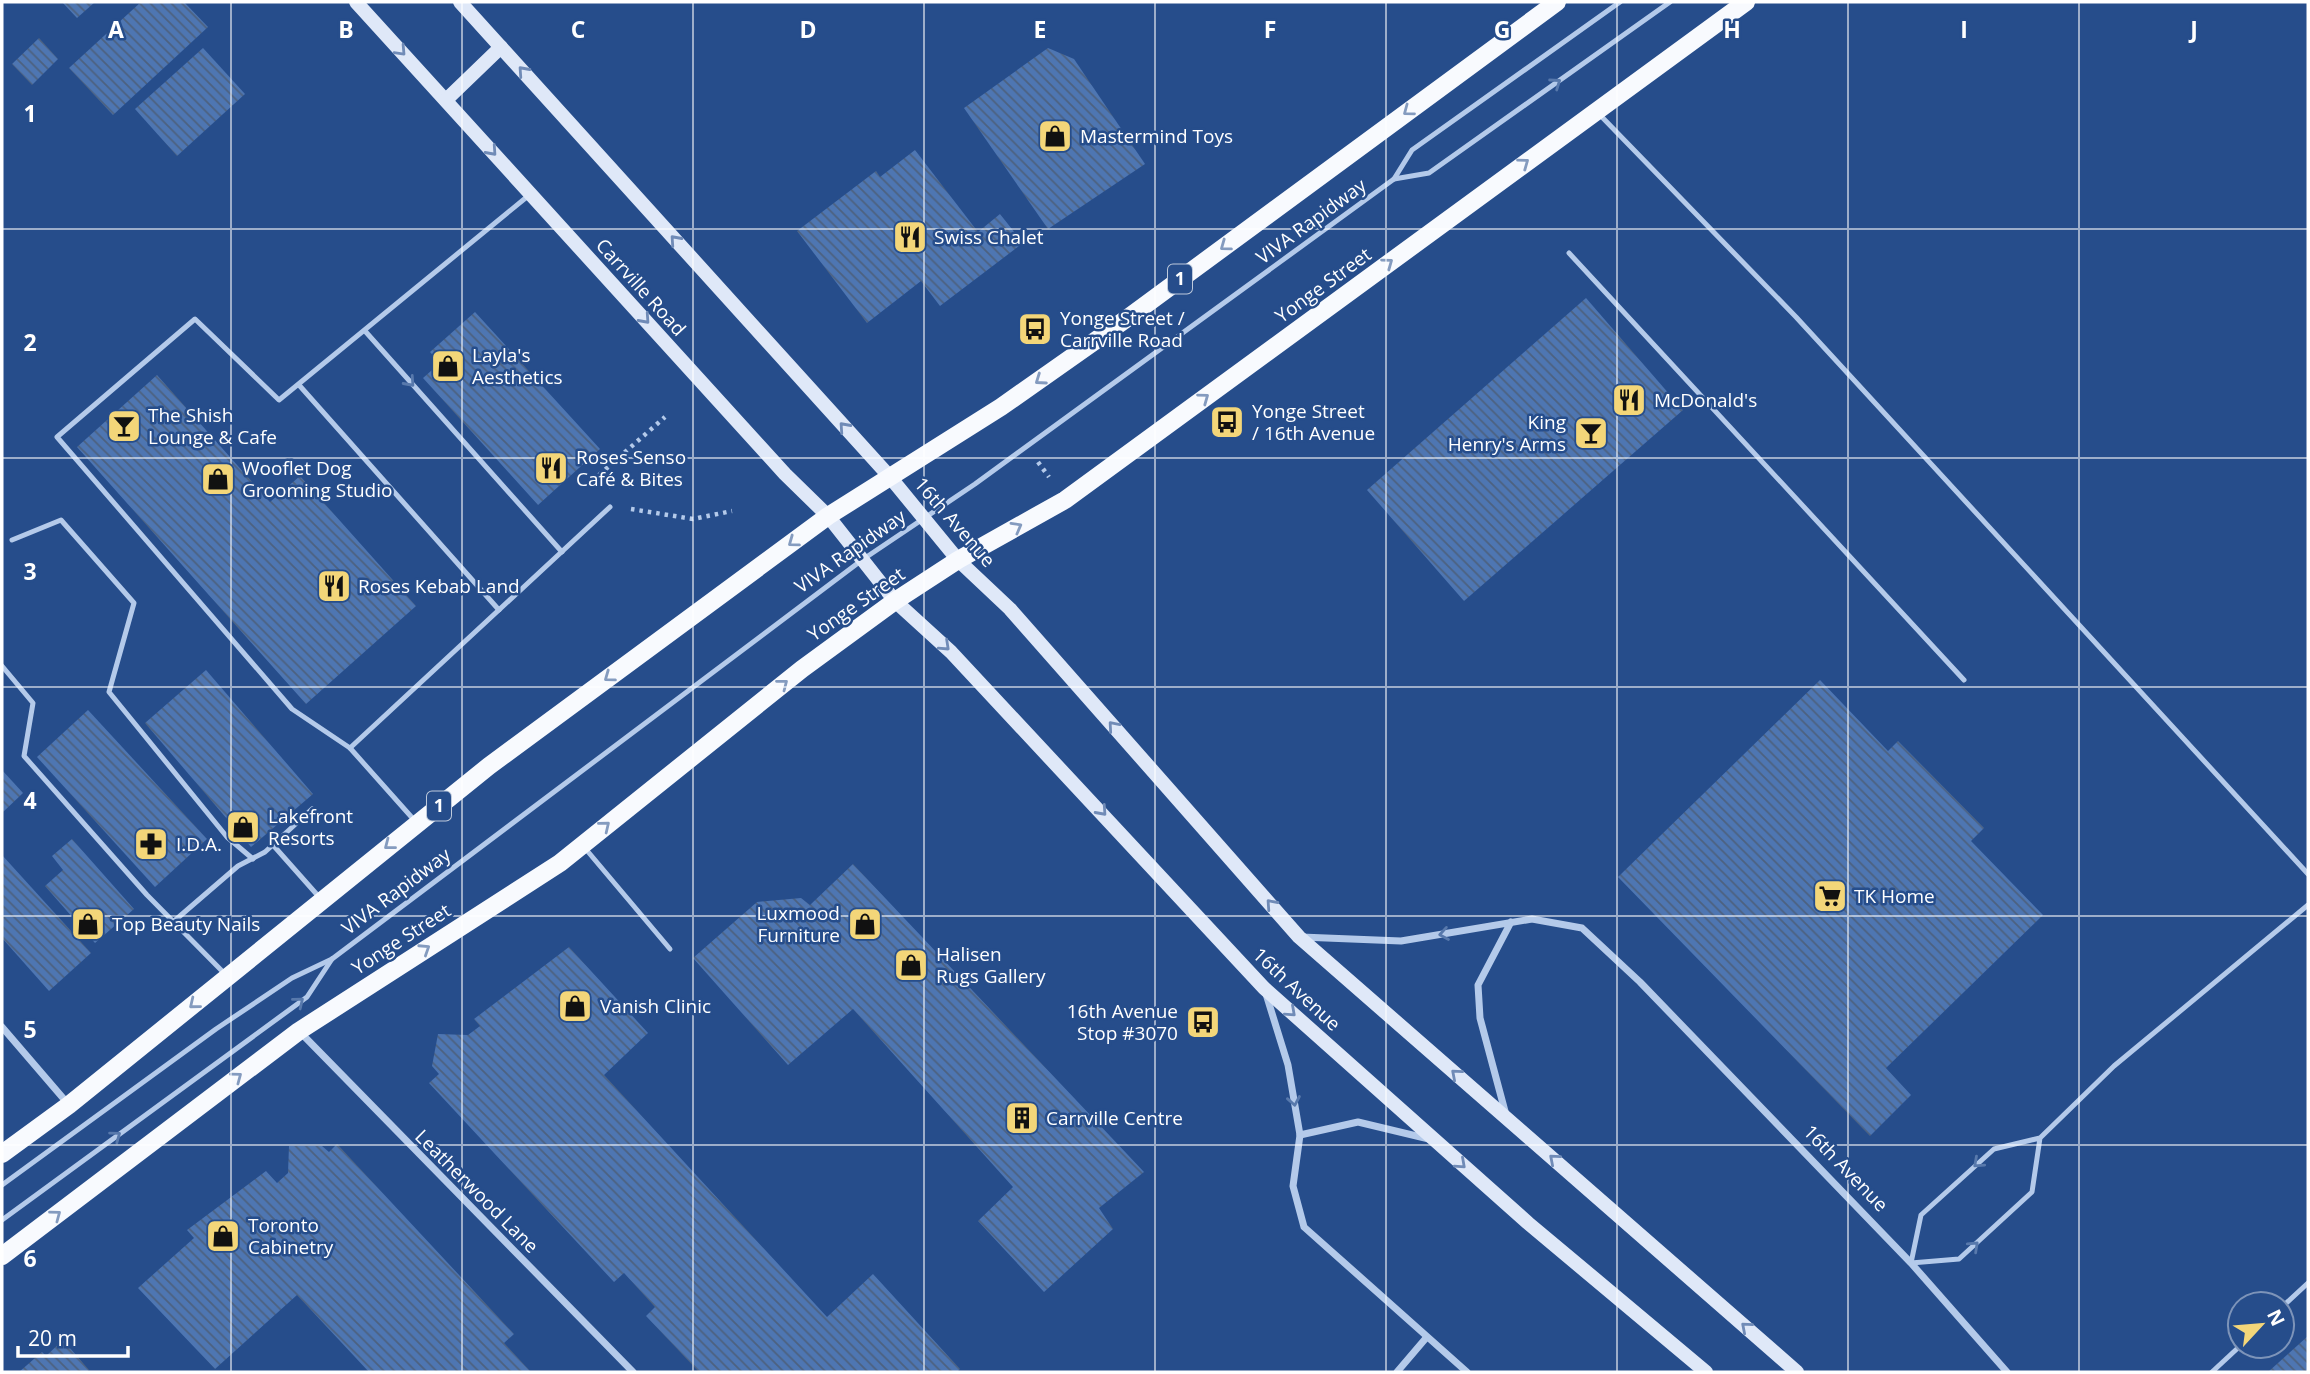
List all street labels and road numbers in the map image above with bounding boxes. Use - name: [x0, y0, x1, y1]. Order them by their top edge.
- street label: VIVA Rapidway: [1251, 172, 1372, 270]
- street label: Carrville Road: [590, 233, 692, 341]
- street label: Yonge Street: [1270, 241, 1376, 329]
- road number: 1: [1168, 264, 1192, 293]
- street label: 16th Avenue: [909, 471, 1001, 573]
- street label: VIVA Rapidway: [789, 503, 911, 599]
- street label: Yonge Street: [802, 561, 910, 647]
- road number: 1: [427, 792, 451, 820]
- street label: VIVA Rapidway: [336, 841, 456, 941]
- street label: Yonge Street: [347, 897, 456, 981]
- street label: 16th Avenue: [1247, 942, 1347, 1036]
- street label: 16th Avenue: [1798, 1119, 1894, 1217]
- street label: Leatherwood Lane: [409, 1123, 545, 1259]

